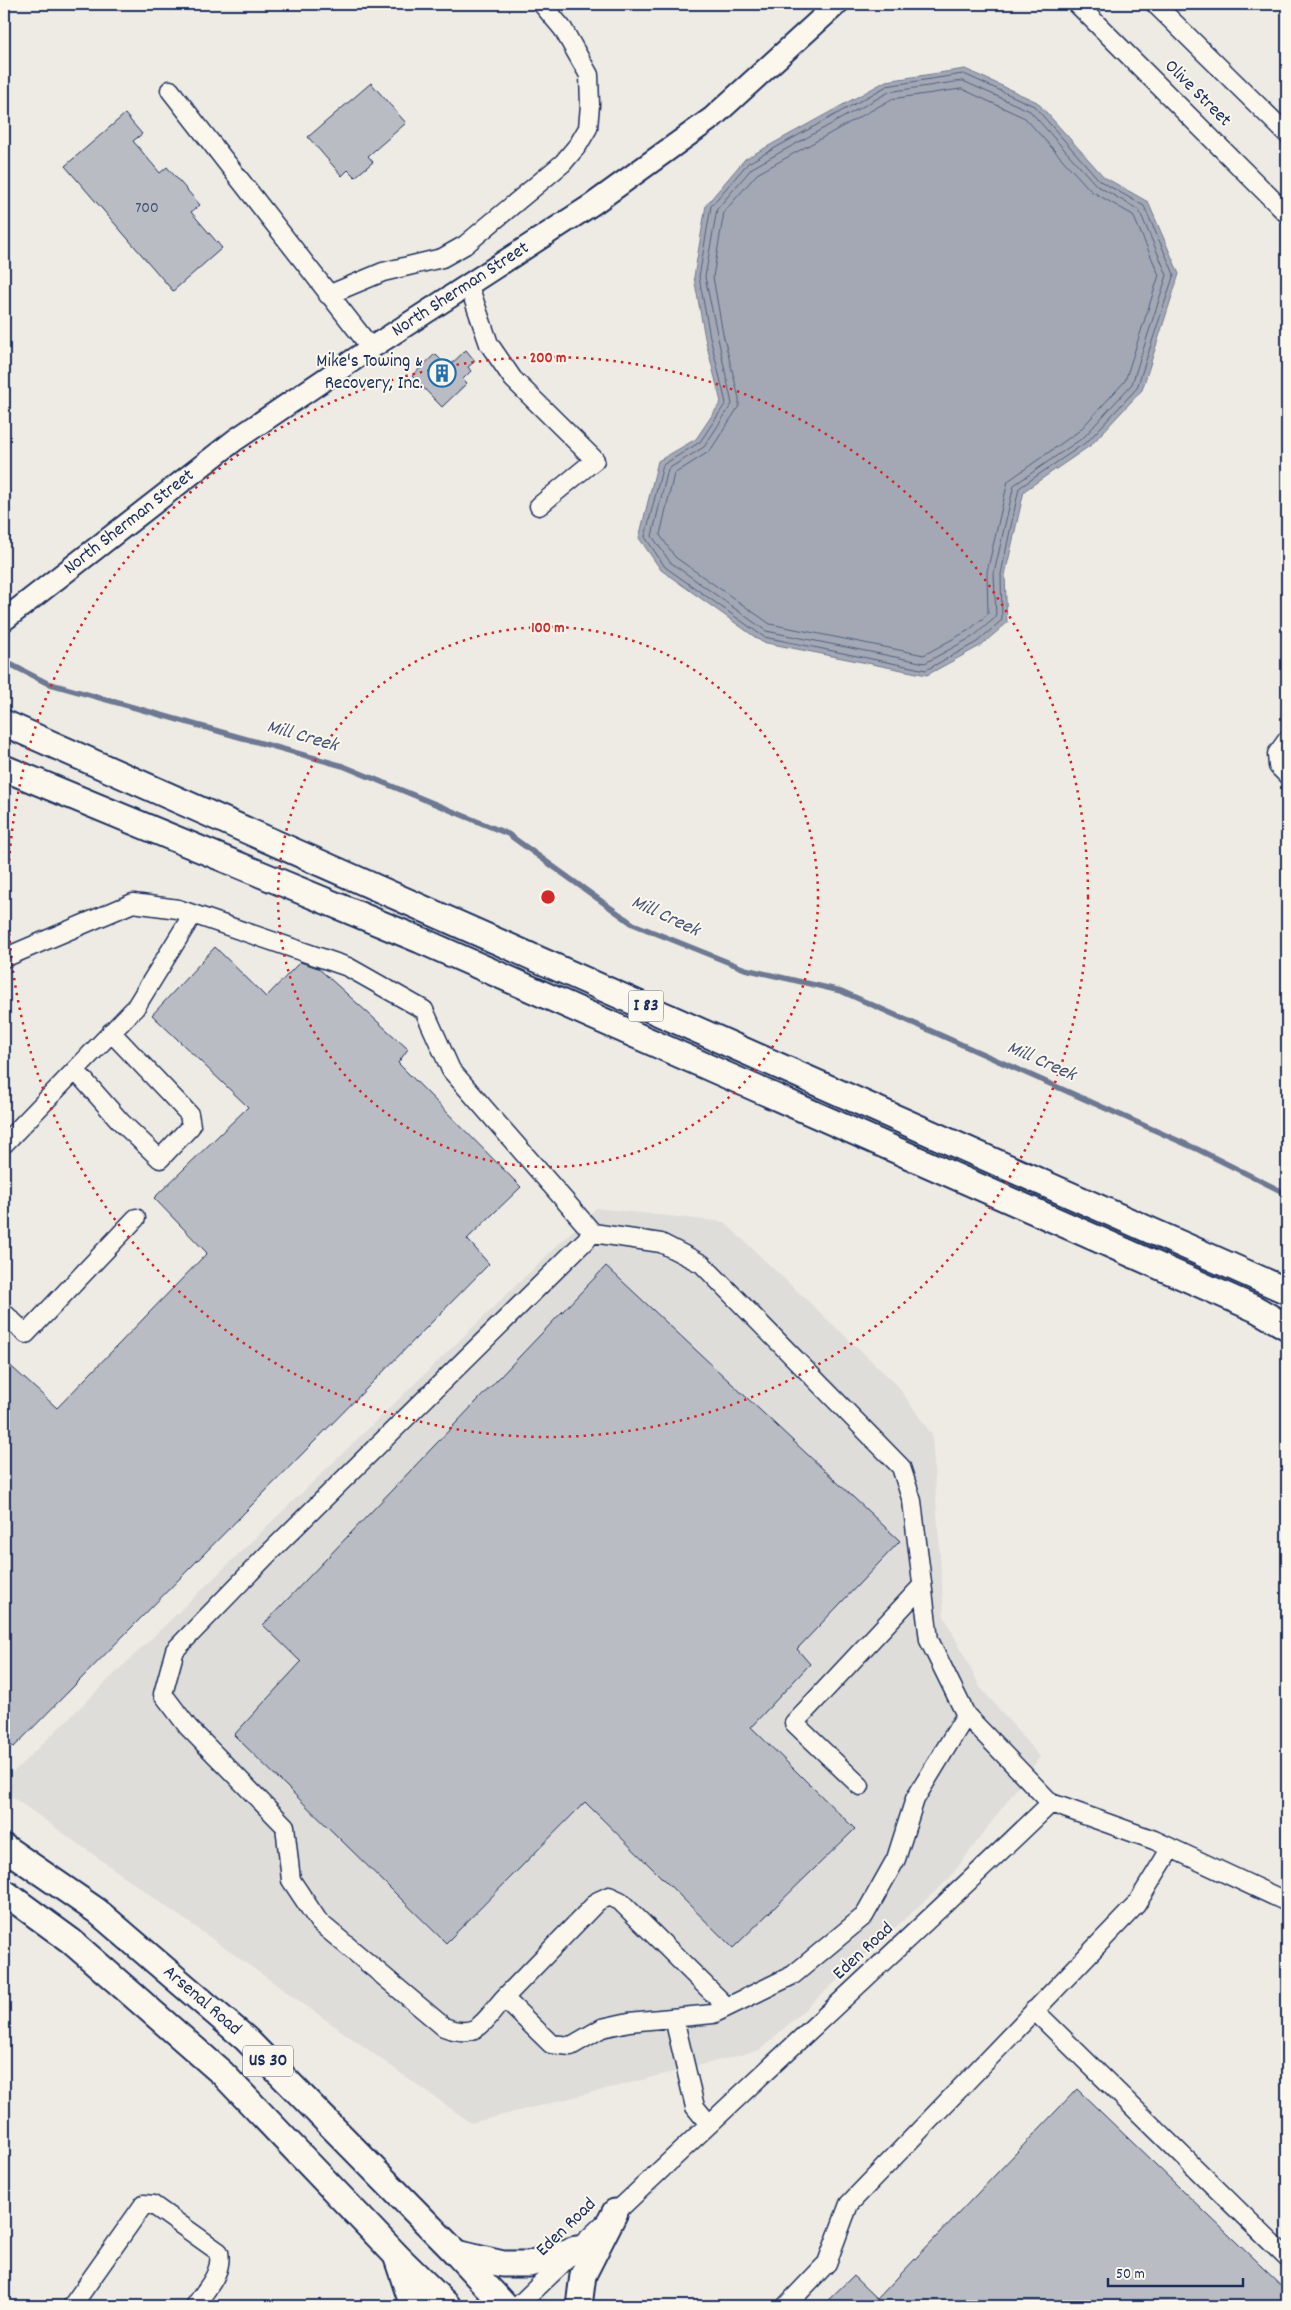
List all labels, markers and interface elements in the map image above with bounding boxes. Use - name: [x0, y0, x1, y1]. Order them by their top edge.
- street label: Olive Street: [1157, 54, 1237, 134]
- house number: 700: [135, 197, 159, 220]
- street label: North Sherman Street: [387, 235, 535, 344]
- text: 200 m: [530, 348, 566, 370]
- place label: Mike's Towing & Recovery, Inc.: [316, 349, 423, 398]
- building icon: Mike's Towing & Recovery, Inc.: [427, 358, 457, 388]
- street label: North Sherman Street: [58, 463, 200, 582]
- text: 100 m: [531, 618, 565, 640]
- water label: Mill Creek: [263, 714, 342, 761]
- centre of rings: [539, 888, 557, 906]
- water label: Mill Creek: [626, 889, 705, 946]
- road number: I 83: [628, 990, 664, 1021]
- water label: Mill Creek: [1002, 1034, 1081, 1090]
- street label: Eden Road: [828, 1917, 900, 1987]
- street label: Arsenal Road: [157, 1959, 247, 2043]
- road number: US 30: [243, 2045, 293, 2076]
- street label: Eden Road: [531, 2192, 603, 2264]
- scale bar: [1108, 2255, 1244, 2287]
- text: 50 m: [1116, 2264, 1145, 2286]

